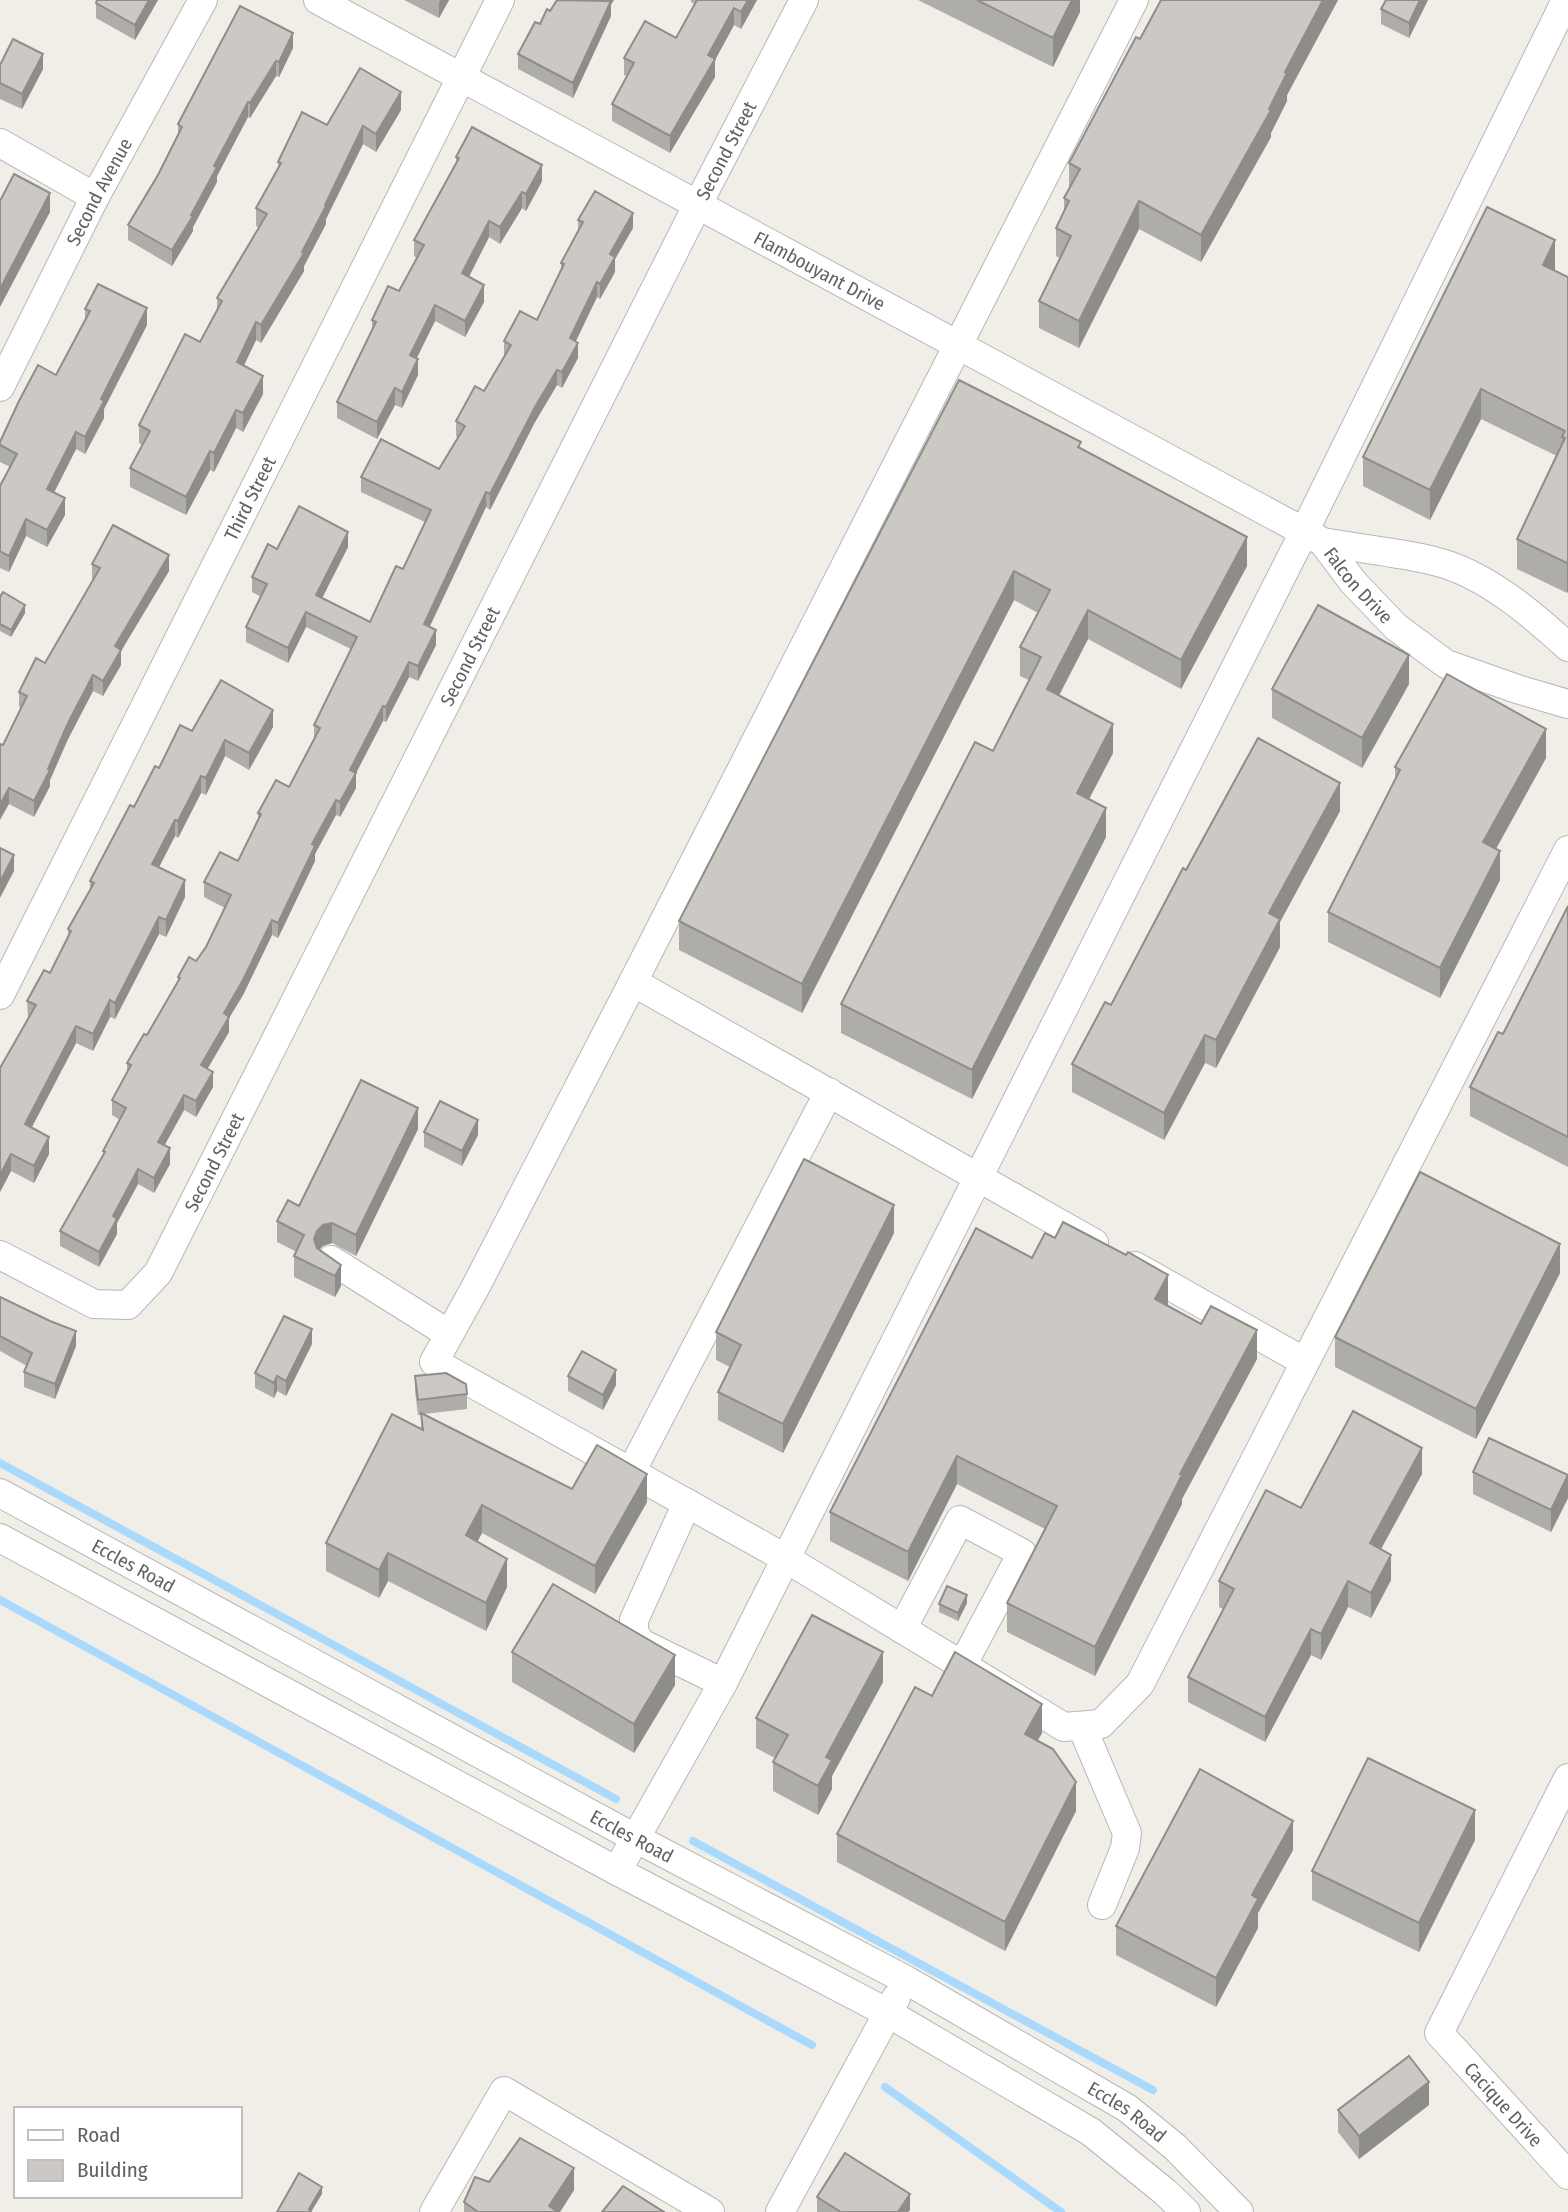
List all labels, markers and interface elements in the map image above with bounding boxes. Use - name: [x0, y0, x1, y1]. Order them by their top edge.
- street label: Second Street: [691, 96, 761, 204]
- street label: Second Avenue: [61, 134, 137, 249]
- street label: Flambouyant Drive: [750, 226, 889, 315]
- street label: Third Street: [219, 452, 281, 544]
- street label: Falcon Drive: [1319, 542, 1398, 628]
- street label: Second Street: [435, 602, 505, 710]
- street label: Second Street: [179, 1108, 249, 1216]
- street label: Eccles Road: [88, 1534, 179, 1597]
- street label: Eccles Road: [586, 1804, 677, 1868]
- street label: Cacique Drive: [1460, 2057, 1548, 2151]
- street label: Eccles Road: [1084, 2076, 1171, 2147]
- legend: [14, 2107, 242, 2198]
- text: Road: [77, 2122, 121, 2148]
- text: Building: [77, 2157, 148, 2183]

